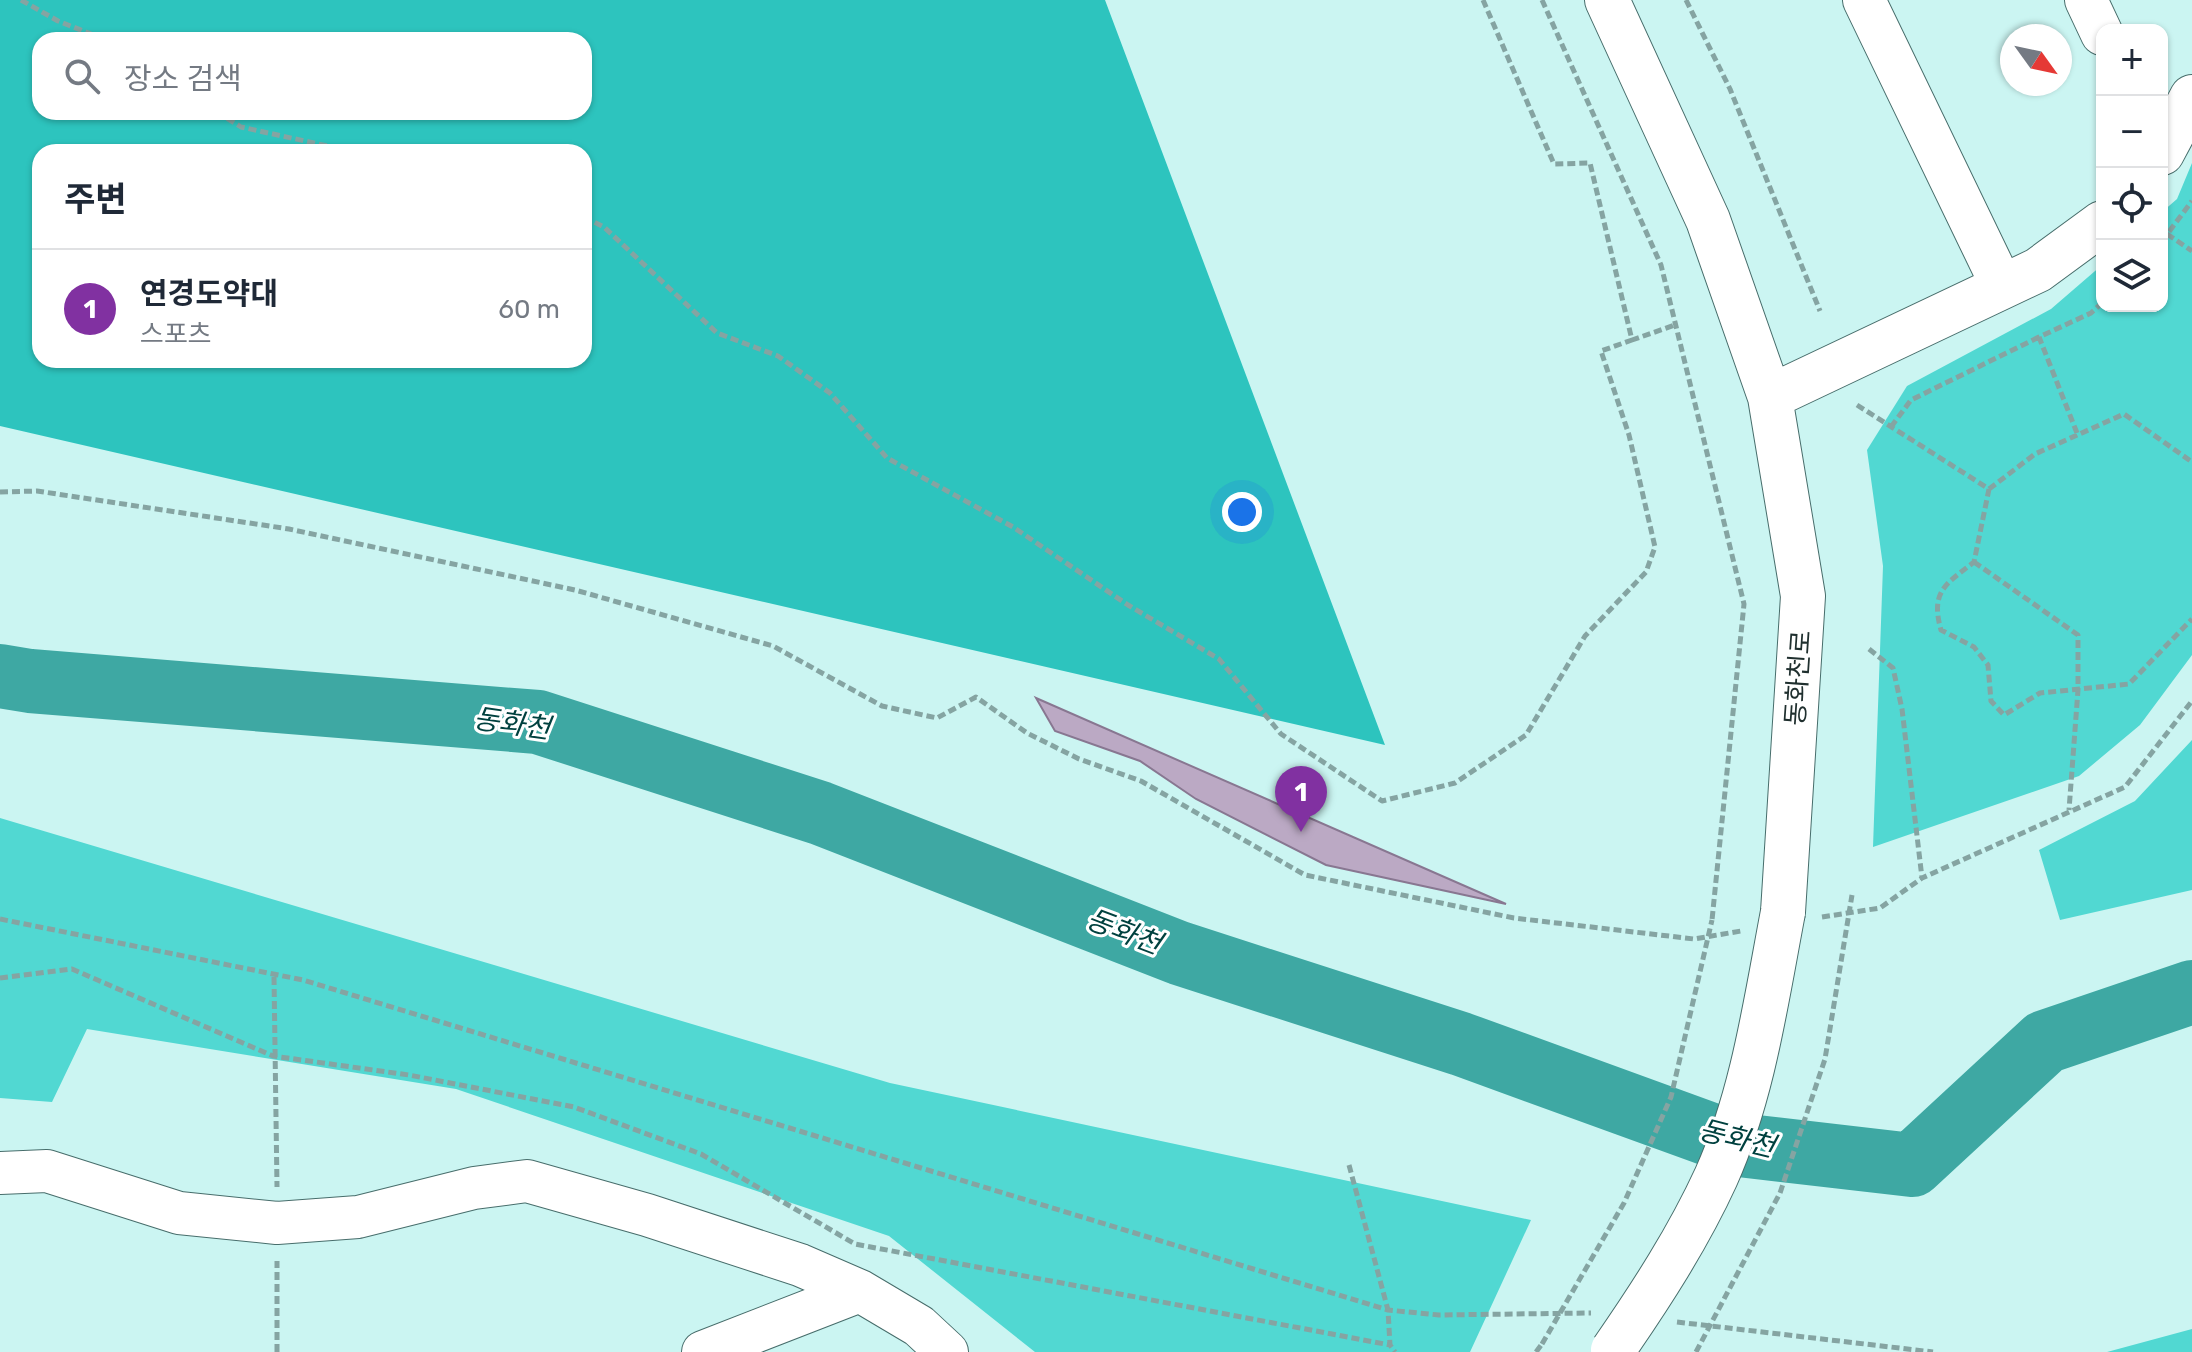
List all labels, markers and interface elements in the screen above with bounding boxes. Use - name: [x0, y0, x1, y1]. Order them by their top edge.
- north arrow: [2000, 24, 2072, 96]
- map controls: [2096, 24, 2168, 312]
- button: +: [2096, 24, 2168, 96]
- search box: [32, 32, 592, 120]
- icon: search: [60, 54, 104, 98]
- text: 장소 검색: [124, 61, 242, 97]
- button: −: [2096, 96, 2168, 168]
- button: locate: [2096, 168, 2168, 240]
- text: 주변: [64, 179, 127, 220]
- button: layers: [2096, 240, 2168, 312]
- text: 연경도약대: [140, 276, 278, 312]
- text: 1: [84, 294, 96, 325]
- text: 60 m: [498, 294, 560, 325]
- text: 스포츠: [140, 319, 212, 350]
- your location: [1222, 492, 1262, 532]
- street label: 동화천로: [1780, 629, 1817, 727]
- water label: 동화천: [471, 702, 556, 746]
- pin: 1: [1275, 766, 1327, 832]
- water label: 동화천: [1082, 902, 1169, 962]
- water label: 동화천: [1695, 1113, 1782, 1165]

